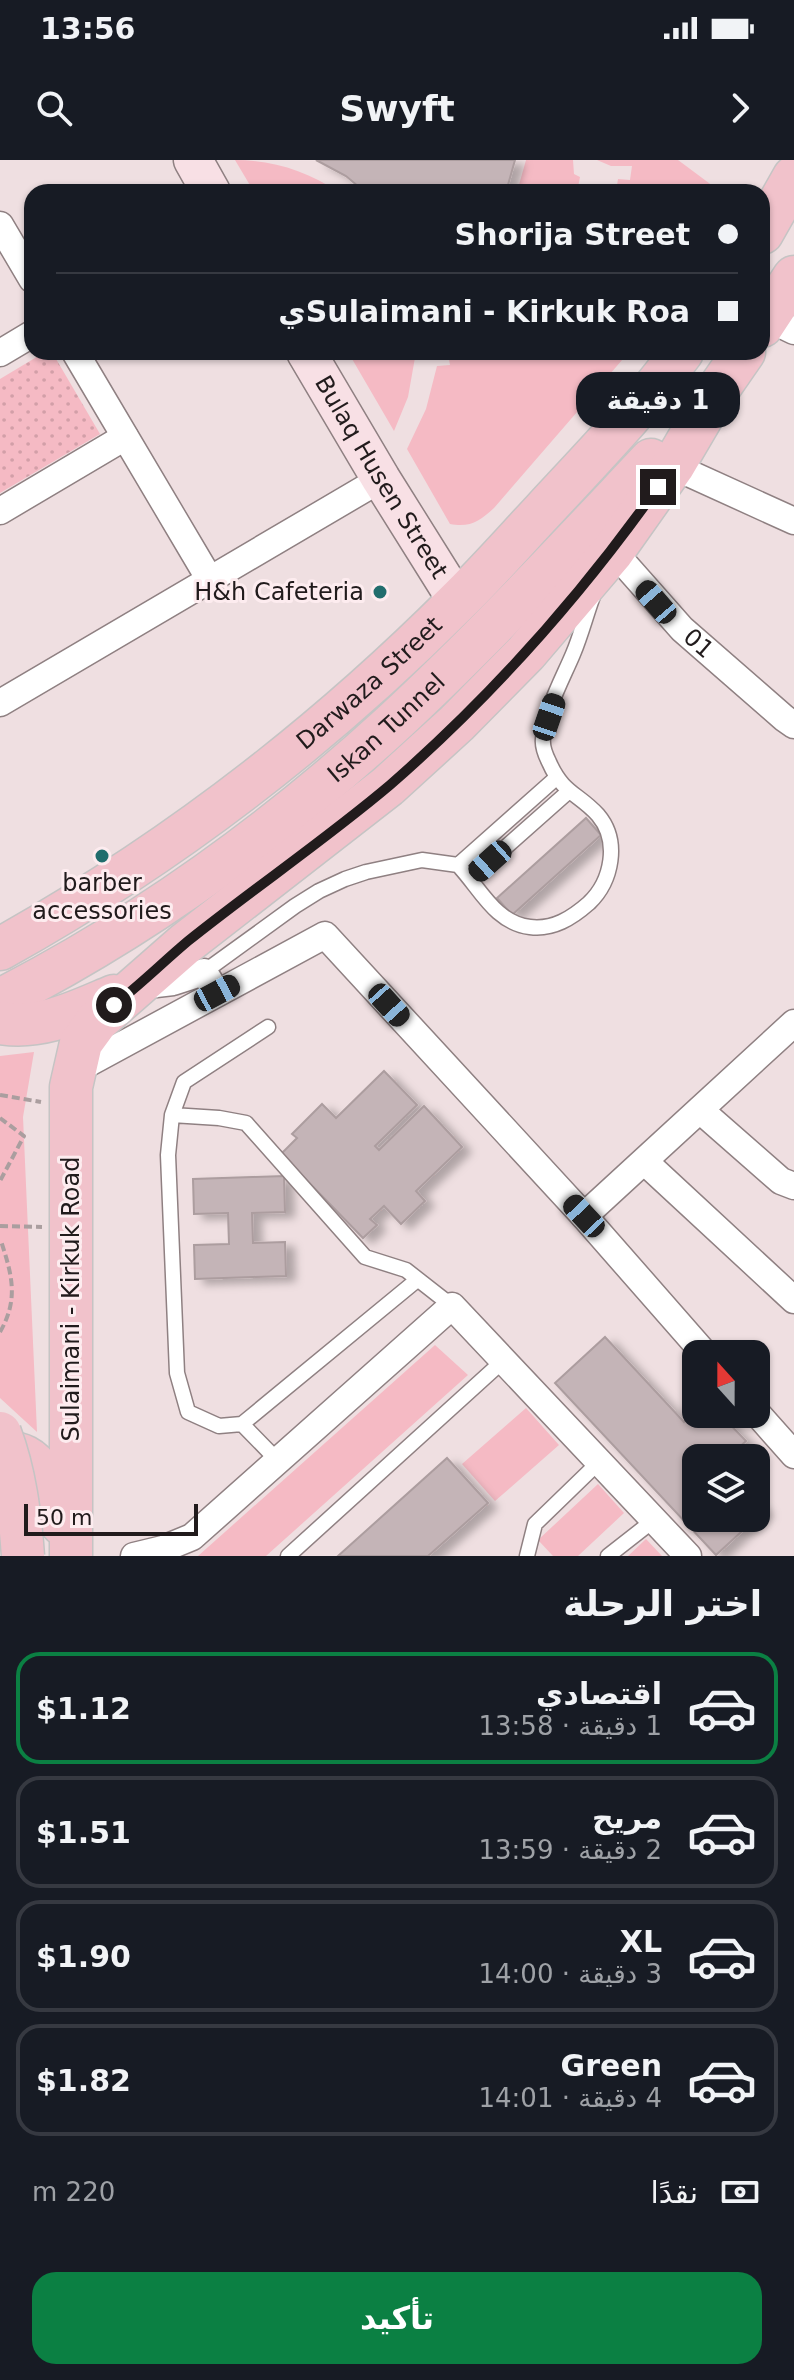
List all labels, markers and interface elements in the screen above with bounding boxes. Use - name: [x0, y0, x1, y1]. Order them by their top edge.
- text: 13:56: [40, 11, 136, 46]
- icon: search: [32, 86, 76, 130]
- icon: forward: [718, 86, 762, 130]
- text: Swyft: [339, 88, 455, 129]
- text: Shorija Street: [455, 217, 690, 252]
- text: Sulaimani - Kirkuk Roaي: [278, 294, 690, 329]
- street label: Bulaq Husen Street: [309, 371, 454, 584]
- callout: 1 دقيقة: [576, 371, 740, 427]
- text: 1 دقيقة: [607, 385, 709, 415]
- route end: [640, 469, 676, 505]
- car: [631, 576, 681, 628]
- place label: H&h Cafeteria: [194, 578, 364, 606]
- marker: H&h Cafeteria: [371, 583, 389, 601]
- street label: Darwaza Street: [291, 611, 448, 755]
- street label: 01: [678, 623, 719, 664]
- street label: Iskan Tunnel: [322, 668, 451, 788]
- car: [530, 690, 568, 744]
- car: [464, 836, 516, 886]
- marker: barber accessories: [93, 847, 111, 865]
- place label: barber accessories: [32, 869, 172, 925]
- car: [190, 971, 244, 1015]
- car: [364, 979, 414, 1031]
- route start: [96, 987, 132, 1023]
- street label: Sulaimani - Kirkuk Road: [57, 1157, 85, 1441]
- car: [559, 1190, 609, 1242]
- north arrow: [682, 1340, 770, 1428]
- map controls: [682, 1340, 770, 1532]
- button: layers: [682, 1444, 770, 1532]
- scale bar: [24, 1500, 198, 1536]
- text: 50 m: [36, 1505, 92, 1530]
- text: اختر الرحلة: [563, 1583, 762, 1624]
- icon: car: [686, 1672, 758, 1744]
- text: اقتصادي: [536, 1676, 662, 1711]
- text: $1.12: [36, 1691, 131, 1726]
- text: 1 دقيقة · 13:58: [479, 1711, 662, 1741]
- icon: car: [686, 1796, 758, 1868]
- text: مريح: [592, 1800, 662, 1835]
- text: $1.51: [36, 1815, 131, 1850]
- text: 2 دقيقة · 13:59: [479, 1835, 662, 1865]
- icon: car: [686, 1920, 758, 1992]
- text: XL: [620, 1924, 662, 1959]
- text: $1.90: [36, 1939, 131, 1974]
- text: 3 دقيقة · 14:00: [479, 1959, 662, 1989]
- icon: car: [686, 2044, 758, 2116]
- text: Green: [561, 2048, 662, 2083]
- text: $1.82: [36, 2063, 131, 2098]
- text: 4 دقيقة · 14:01: [479, 2083, 662, 2113]
- icon: cash: [718, 2170, 762, 2214]
- text: نقدًا: [650, 2175, 698, 2210]
- text: 220 m: [32, 2177, 115, 2207]
- button: تأكيد: [32, 2272, 762, 2364]

